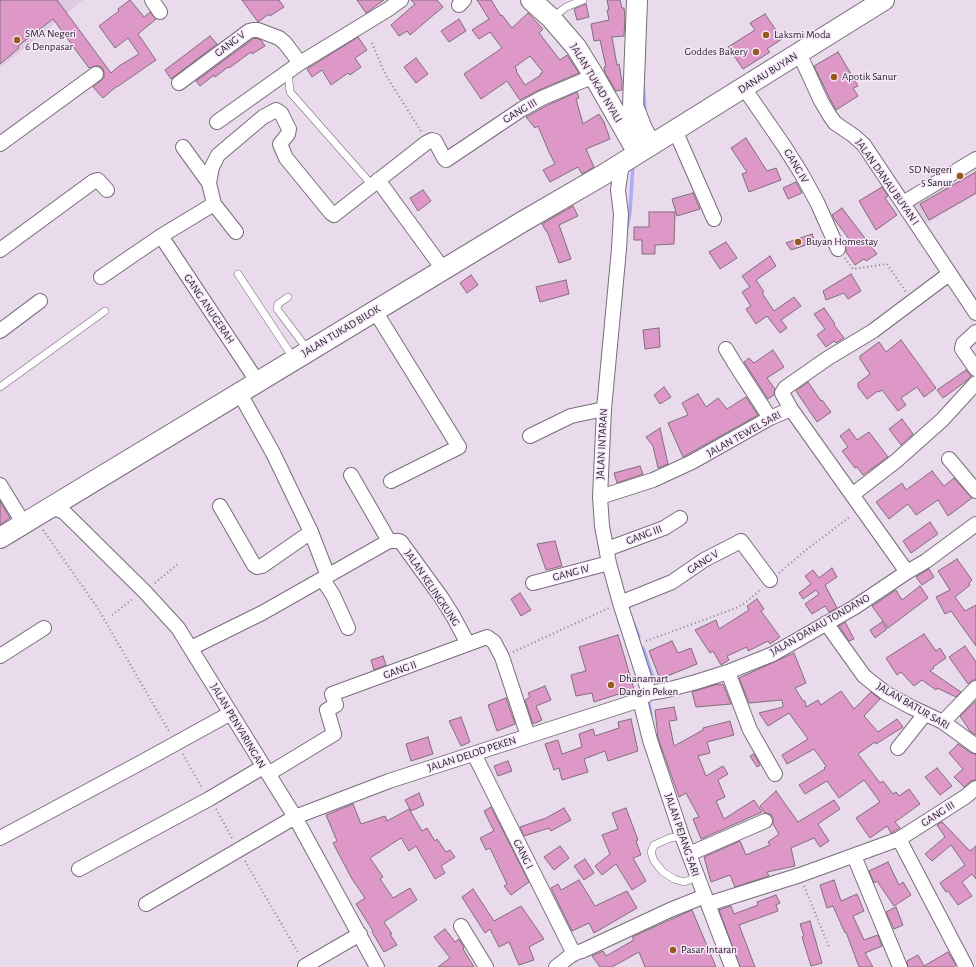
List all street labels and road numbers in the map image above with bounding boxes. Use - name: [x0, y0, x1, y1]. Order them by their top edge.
- street label: GANG V: [212, 28, 248, 60]
- street label: JALAN TUKAD NYALI: [567, 41, 625, 125]
- street label: DANAU BUYAN: [736, 49, 800, 97]
- street label: GANG III: [501, 96, 539, 126]
- street label: JALAN DANAU BUYAN I: [852, 136, 922, 228]
- street label: GANG IV: [781, 146, 811, 186]
- street label: GANG ANUGERAH: [181, 272, 237, 346]
- street label: JALAN TUKAD BILOK: [299, 302, 383, 360]
- street label: JALAN INTARAN: [594, 408, 610, 480]
- street label: JALAN TEWEL SARI: [705, 408, 783, 460]
- street label: GANG III: [624, 522, 664, 548]
- street label: JALAN KELINGKUNG: [401, 547, 463, 629]
- street label: GANG V: [685, 547, 721, 577]
- street label: GANG IV: [551, 562, 591, 584]
- street label: JALAN DANAU TONDANO: [768, 591, 872, 659]
- street label: GANG II: [381, 658, 419, 682]
- street label: JALAN BATUR SARI: [874, 680, 952, 732]
- street label: JALAN PENYARINGAN: [207, 681, 269, 771]
- street label: JALAN DELOD PEKEN: [426, 733, 518, 775]
- street label: JALAN PEJANG SARI: [662, 792, 702, 878]
- street label: GANG III: [919, 798, 957, 830]
- street label: GANG I: [510, 837, 536, 871]

